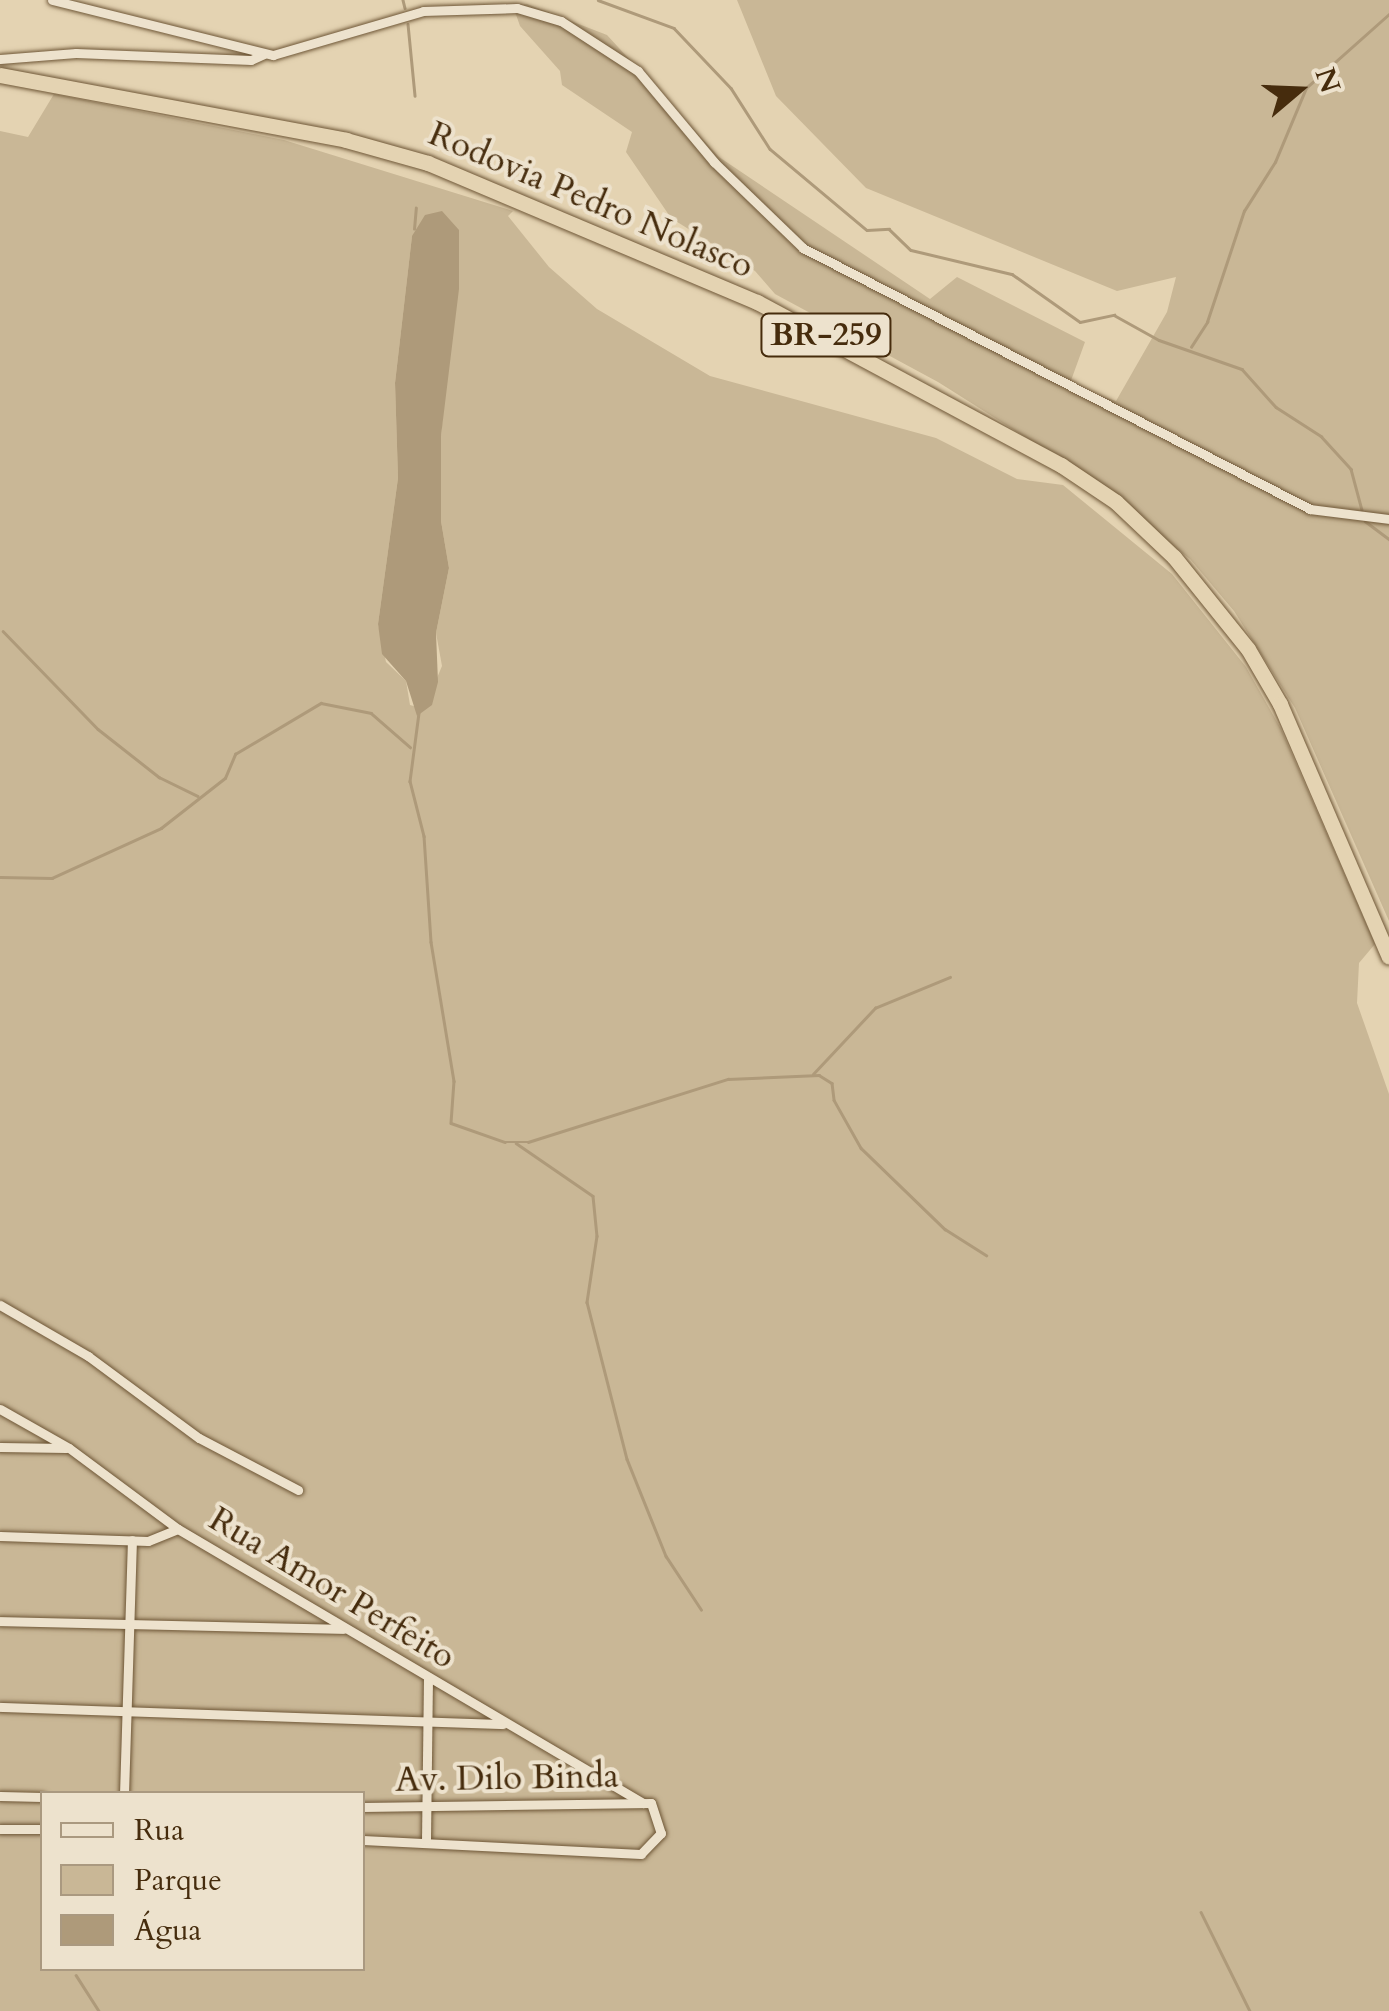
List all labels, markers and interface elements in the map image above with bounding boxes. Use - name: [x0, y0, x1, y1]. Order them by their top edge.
- north arrow: [1249, 40, 1349, 140]
- text: N: [1305, 63, 1349, 98]
- street label: Rodovia Pedro Nolasco: [422, 113, 760, 287]
- road number: BR-259: [758, 308, 894, 362]
- street label: Rua Amor Perfeito: [201, 1498, 463, 1678]
- street label: Av. Dilo Binda: [395, 1755, 619, 1801]
- legend: [40, 1791, 365, 1971]
- text: Rua: [134, 1810, 184, 1851]
- text: Parque: [134, 1860, 222, 1901]
- text: Água: [134, 1910, 202, 1951]

